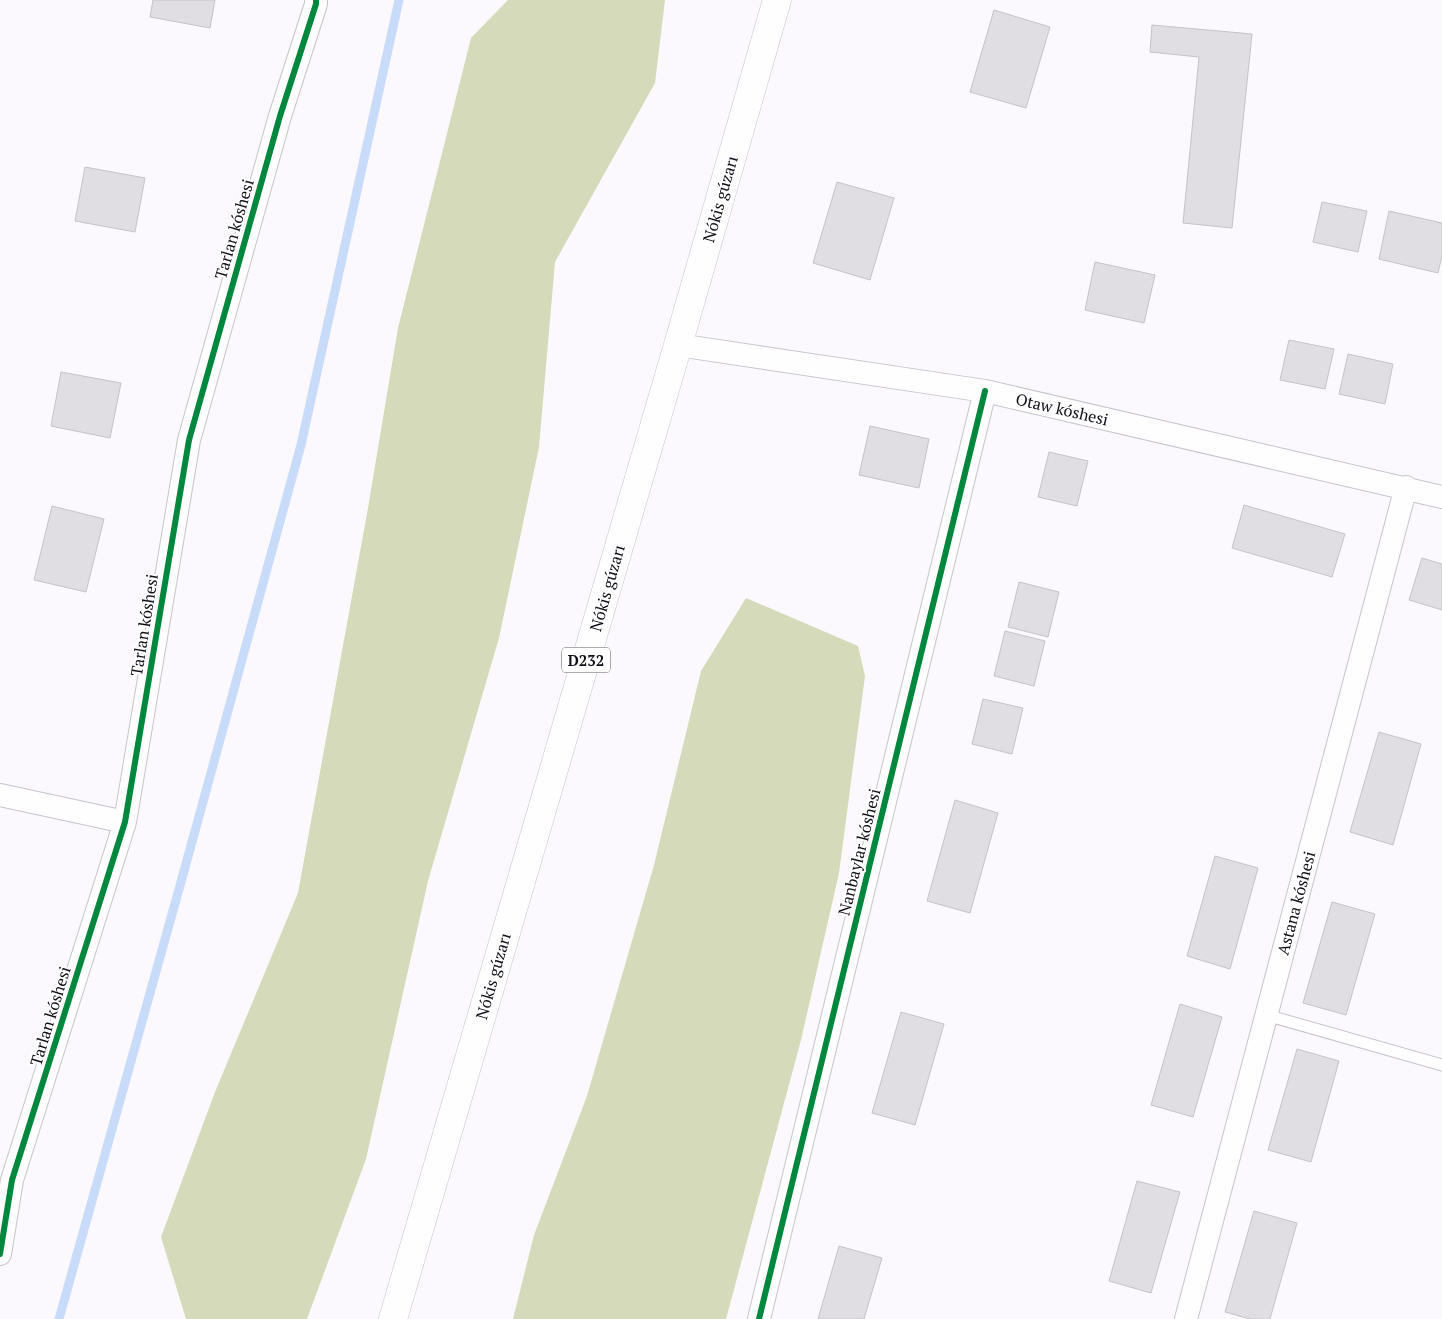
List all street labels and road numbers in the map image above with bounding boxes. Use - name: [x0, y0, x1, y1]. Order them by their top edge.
- street label: Nókis gúzarı: [697, 153, 743, 245]
- street label: Tarlan kóshesi: [209, 176, 259, 282]
- street label: Otaw kóshesi: [1014, 388, 1111, 430]
- street label: Nókis gúzarı: [584, 542, 630, 634]
- street label: Tarlan kóshesi: [125, 572, 163, 678]
- road number: D232: [562, 648, 610, 672]
- street label: Nanbaylar kóshesi: [833, 786, 885, 918]
- street label: Astana kóshesi: [1272, 849, 1320, 957]
- street label: Nókis gúzarı: [470, 930, 516, 1022]
- street label: Tarlan kóshesi: [24, 963, 76, 1068]

